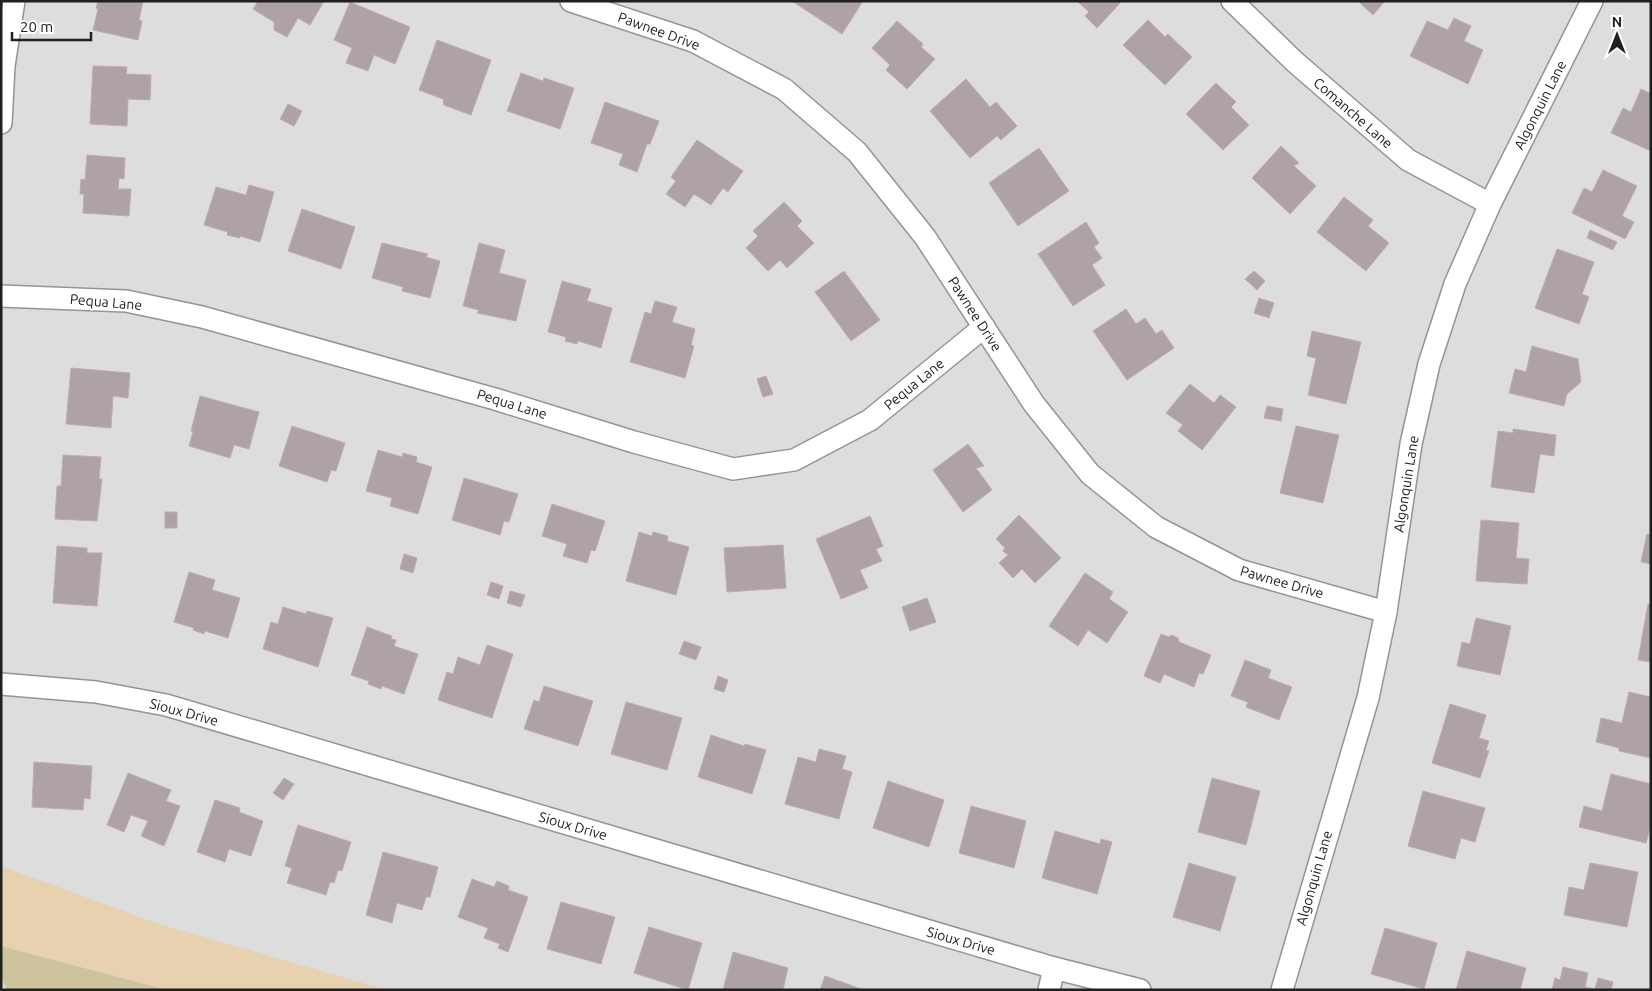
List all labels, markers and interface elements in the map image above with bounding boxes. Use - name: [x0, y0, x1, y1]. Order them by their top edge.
- street label: Pawnee Drive: [616, 9, 702, 53]
- scale bar: [12, 10, 91, 42]
- north arrow: [1592, 10, 1642, 60]
- text: N: [1612, 14, 1622, 30]
- text: 20 m: [20, 18, 53, 35]
- street label: Algonquin Lane: [1511, 58, 1569, 152]
- street label: Comanche Lane: [1310, 74, 1396, 152]
- street label: Pawnee Drive: [945, 274, 1005, 354]
- street label: Pequa Lane: [69, 291, 143, 313]
- street label: Pequa Lane: [881, 355, 947, 413]
- street label: Pequa Lane: [475, 386, 549, 422]
- street label: Algonquin Lane: [1390, 434, 1422, 534]
- street label: Pawnee Drive: [1238, 562, 1326, 602]
- street label: Sioux Drive: [148, 695, 220, 729]
- street label: Sioux Drive: [537, 809, 609, 843]
- street label: Algonquin Lane: [1293, 829, 1335, 927]
- street label: Sioux Drive: [925, 924, 997, 958]

